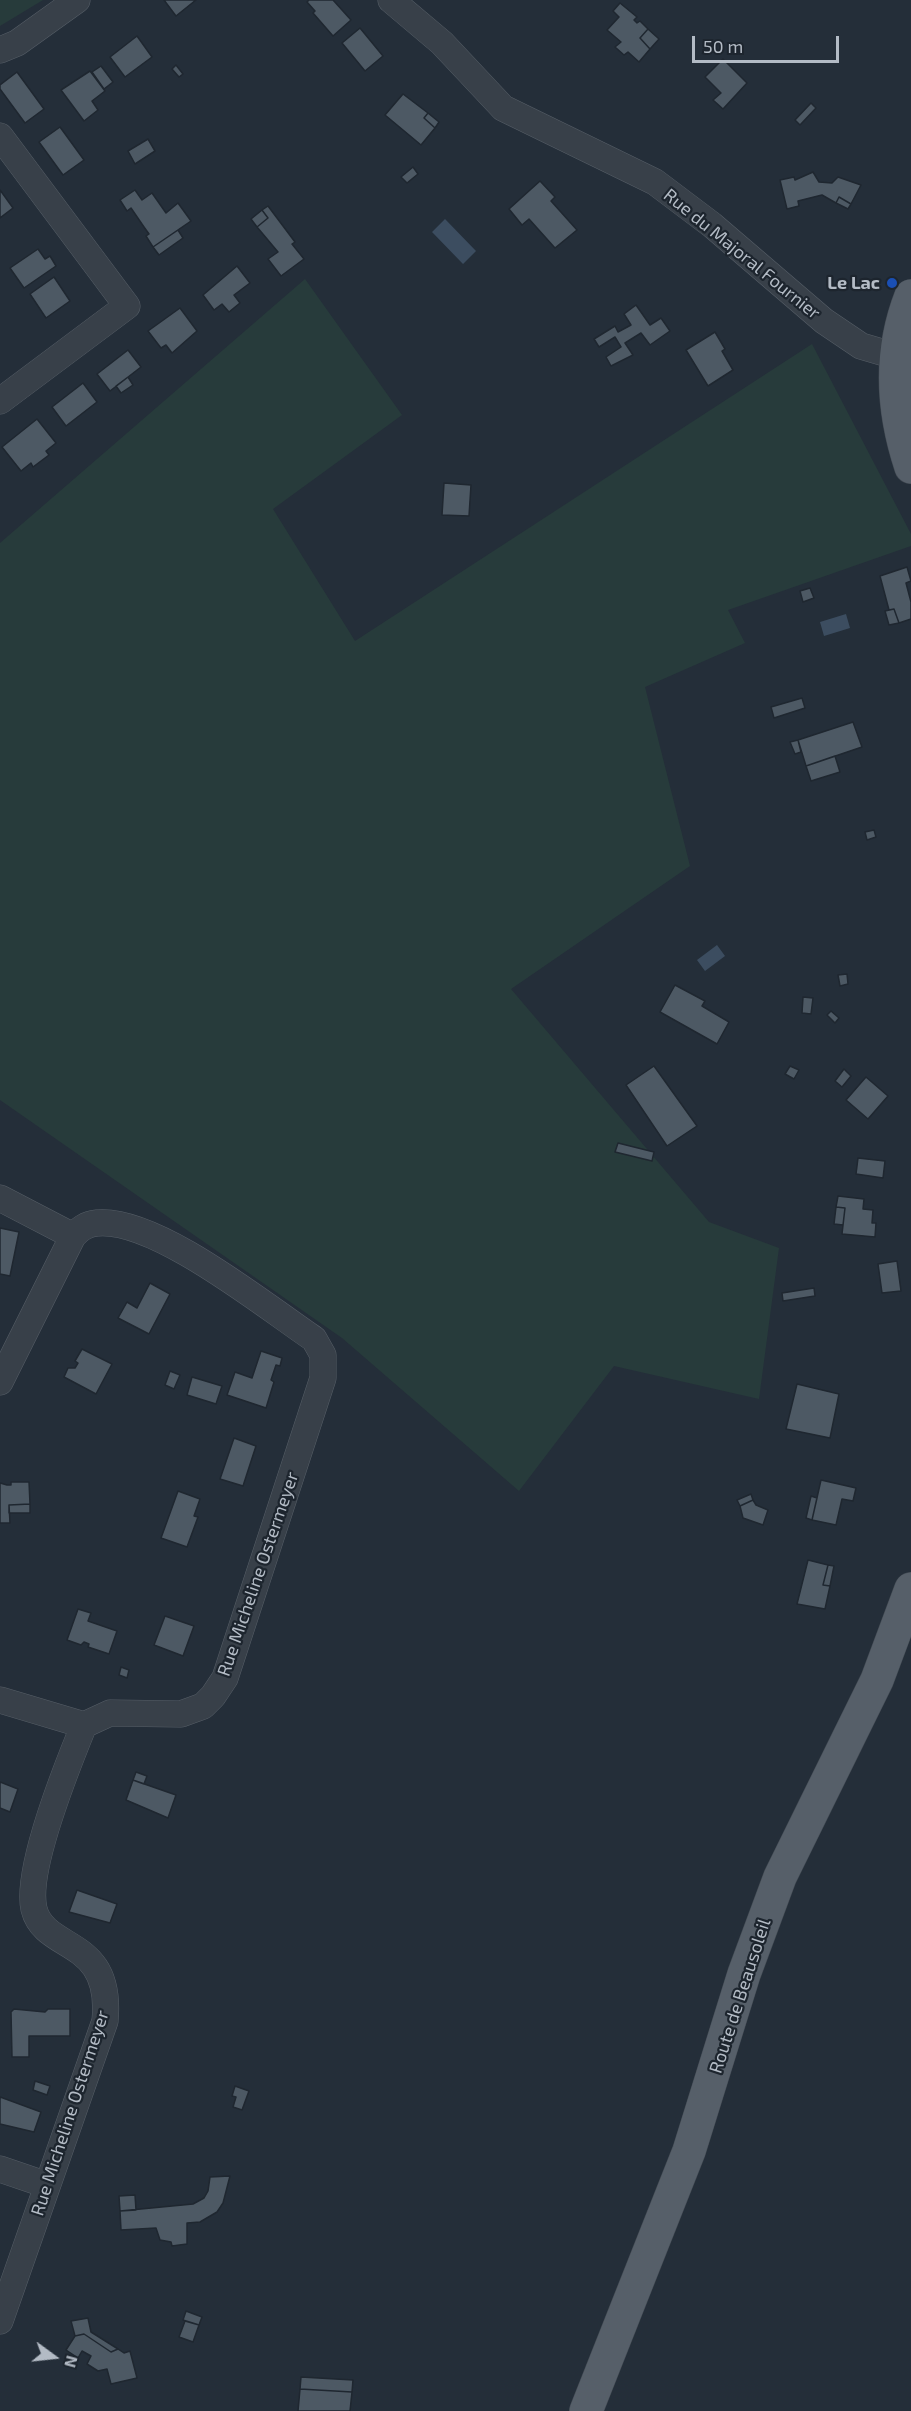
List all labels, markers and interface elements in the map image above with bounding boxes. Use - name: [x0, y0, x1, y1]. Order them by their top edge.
- scale bar: [695, 24, 842, 62]
- text: 50 m: [703, 35, 743, 57]
- street label: Rue du Majoral Fournier: [659, 184, 825, 324]
- place label: Le Lac: [827, 272, 880, 294]
- marker: Le Lac: [885, 276, 899, 290]
- street label: Rue Micheline Ostermeyer: [213, 1469, 303, 1679]
- street label: Route de Beausoleil: [705, 1916, 775, 2076]
- street label: Rue Micheline Ostermeyer: [27, 2008, 113, 2218]
- north arrow: [24, 2327, 84, 2387]
- text: N: [61, 2354, 83, 2370]

